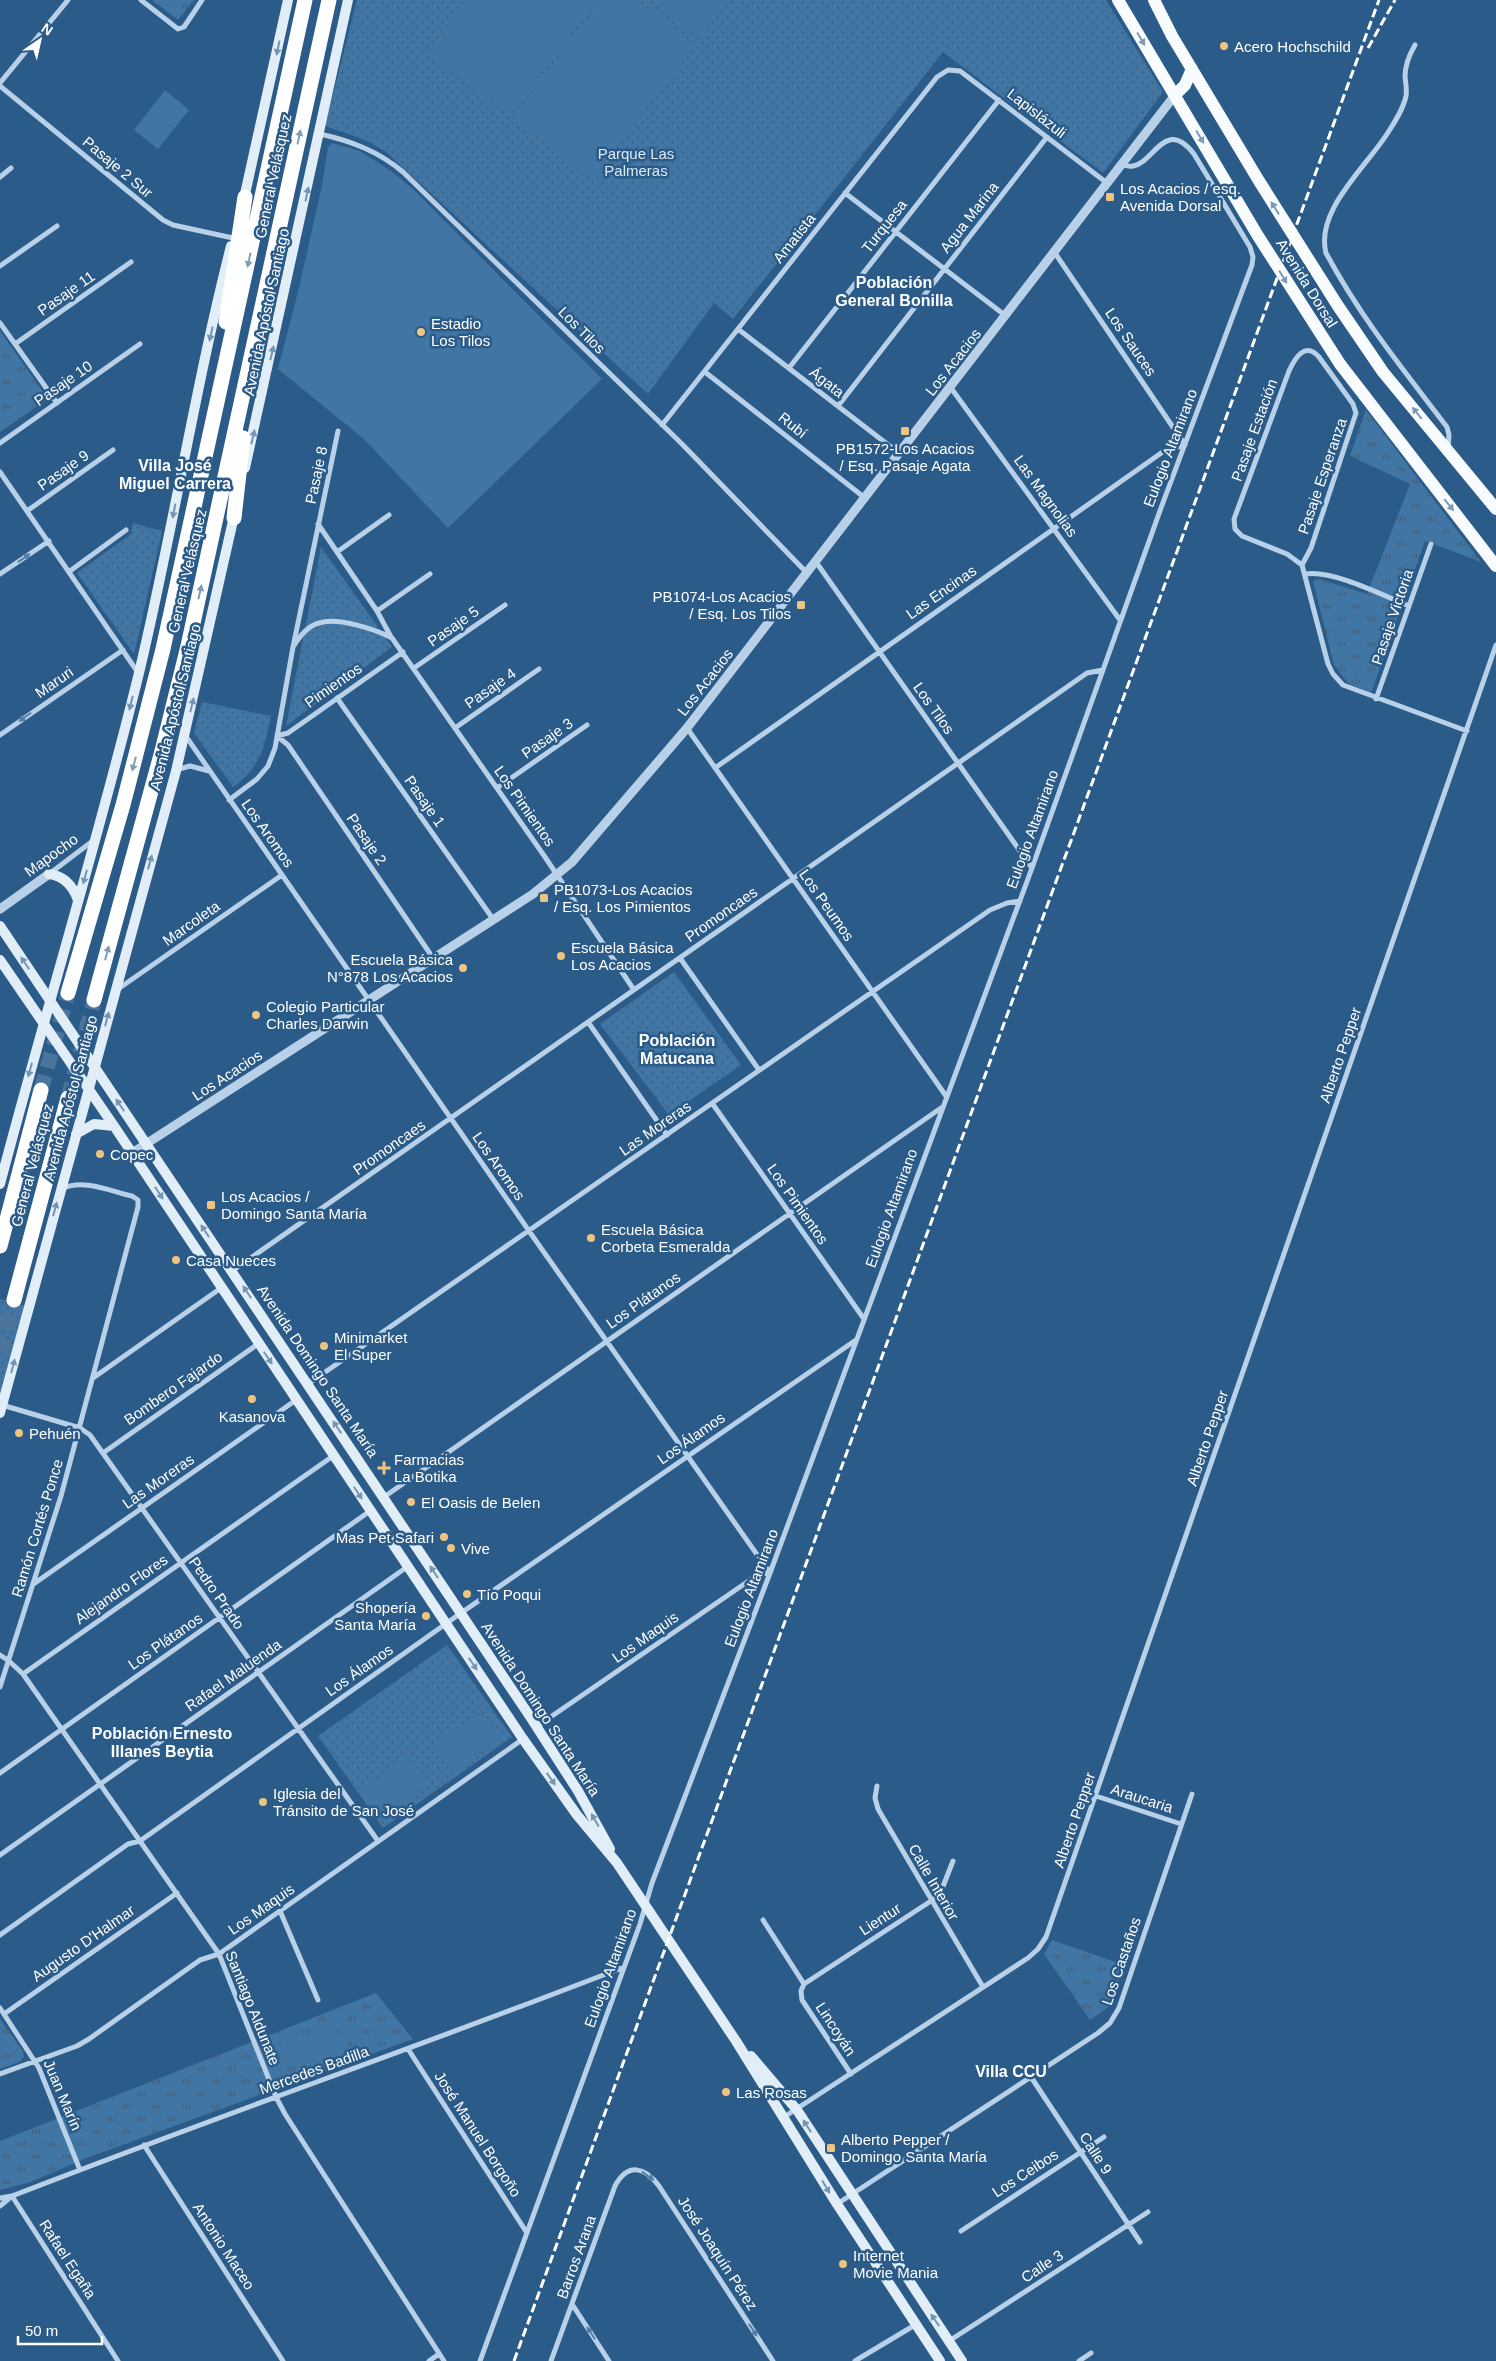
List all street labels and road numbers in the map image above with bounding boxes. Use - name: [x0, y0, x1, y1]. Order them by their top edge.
- street label: Lapislázuli: [1004, 85, 1070, 141]
- street label: General Velásquez: [252, 112, 294, 240]
- street label: Pasaje 2 Sur: [80, 133, 156, 201]
- street label: Agua Marina: [936, 178, 1002, 256]
- street label: Turquesa: [858, 196, 910, 256]
- street label: Amatista: [769, 209, 819, 266]
- street label: Avenida Apóstol Santiago: [240, 227, 292, 397]
- street label: Avenida Dorsal: [1273, 235, 1341, 331]
- street label: Pasaje 11: [34, 267, 98, 319]
- street label: Los Tilos: [555, 303, 609, 357]
- street label: Los Sauces: [1102, 305, 1160, 379]
- street label: Los Acacios: [922, 325, 984, 399]
- street label: Pasaje 10: [31, 357, 95, 409]
- street label: Ágata: [806, 363, 848, 401]
- street label: Pasaje Estación: [1228, 377, 1280, 483]
- street label: Eulogio Altamirano: [1140, 387, 1200, 509]
- street label: Rubí: [775, 409, 811, 442]
- street label: Pasaje Esperanza: [1294, 415, 1350, 536]
- street label: Pasaje 8: [302, 445, 330, 505]
- street label: Pasaje 9: [34, 446, 92, 494]
- street label: Las Magnolias: [1011, 452, 1081, 540]
- street label: General Velásquez: [164, 507, 210, 635]
- street label: Las Encinas: [903, 562, 979, 622]
- street label: Pasaje Victoria: [1368, 566, 1416, 667]
- street label: Pasaje 5: [424, 602, 482, 650]
- street label: Avenida Apóstol Santiago: [146, 622, 204, 792]
- street label: Los Acacios: [674, 645, 736, 719]
- street label: Pimientos: [301, 659, 365, 711]
- street label: Maruri: [32, 663, 76, 701]
- street label: Pasaje 4: [461, 664, 519, 712]
- street label: Los Tilos: [910, 679, 958, 737]
- street label: Pasaje 3: [518, 714, 576, 762]
- street label: Los Pimientos: [491, 763, 559, 849]
- street label: Eulogio Altamirano: [1003, 767, 1061, 891]
- street label: Pasaje 1: [401, 772, 449, 830]
- street label: Los Aromos: [238, 796, 298, 870]
- street label: Pasaje 2: [344, 810, 390, 868]
- street label: Mapocho: [21, 830, 81, 880]
- street label: Los Peumos: [796, 866, 858, 944]
- street label: Promoncaes: [682, 883, 760, 945]
- street label: Marcoleta: [159, 897, 223, 949]
- street label: Alberto Pepper: [1316, 1005, 1364, 1105]
- street label: Avenida Apóstol Santiago: [40, 1013, 100, 1183]
- street label: Los Acacios: [189, 1046, 265, 1104]
- street label: Las Moreras: [616, 1097, 694, 1159]
- street label: General Velásquez: [7, 1102, 57, 1228]
- street label: Promoncaes: [350, 1116, 428, 1178]
- street label: Los Aromos: [469, 1129, 529, 1203]
- street label: Eulogio Altamirano: [862, 1146, 920, 1270]
- street label: Los Pimientos: [764, 1161, 832, 1247]
- street label: Los Plátanos: [603, 1268, 683, 1332]
- street label: Avenida Domingo Santa María: [254, 1282, 382, 1461]
- street label: Bombero Fajardo: [121, 1348, 225, 1428]
- street label: Alberto Pepper: [1183, 1388, 1231, 1488]
- street label: Los Álamos: [654, 1409, 728, 1467]
- street label: Las Moreras: [119, 1450, 197, 1512]
- street label: Ramón Cortés Ponce: [8, 1457, 66, 1599]
- street label: Eulogio Altamirano: [721, 1527, 781, 1649]
- street label: Alejandro Flores: [71, 1551, 171, 1627]
- street label: Pedro Prado: [186, 1554, 248, 1632]
- street label: Los Maquis: [609, 1608, 681, 1666]
- street label: Los Plátanos: [125, 1609, 205, 1673]
- street label: Avenida Domingo Santa María: [478, 1619, 604, 1800]
- street label: Rafael Maluenda: [182, 1635, 285, 1714]
- street label: Los Álamos: [322, 1641, 396, 1699]
- street label: Alberto Pepper: [1050, 1770, 1098, 1870]
- street label: Araucaria: [1109, 1780, 1176, 1816]
- street label: Calle Interior: [905, 1841, 963, 1923]
- street label: Los Maquis: [225, 1880, 297, 1938]
- street label: Lientur: [856, 1899, 904, 1939]
- street label: Augusto D'Halmar: [28, 1901, 138, 1985]
- street label: Eulogio Altamirano: [581, 1906, 639, 2030]
- street label: Los Castaños: [1098, 1915, 1144, 2007]
- street label: Santiago Aldunate: [222, 1948, 284, 2068]
- street label: Lincoyán: [813, 1999, 859, 2059]
- street label: Mercedes Badilla: [257, 2042, 372, 2098]
- street label: Juan Marín: [41, 2057, 85, 2133]
- street label: José Manuel Borgoño: [431, 2068, 525, 2200]
- street label: Calle 9: [1076, 2129, 1116, 2177]
- street label: Los Ceibos: [989, 2145, 1061, 2201]
- street label: José Joaquín Pérez: [675, 2193, 761, 2313]
- street label: Antonio Maceo: [190, 2199, 258, 2293]
- street label: Barros Arana: [553, 2212, 599, 2301]
- street label: Rafael Egaña: [36, 2216, 100, 2302]
- street label: Calle 3: [1018, 2246, 1066, 2286]

